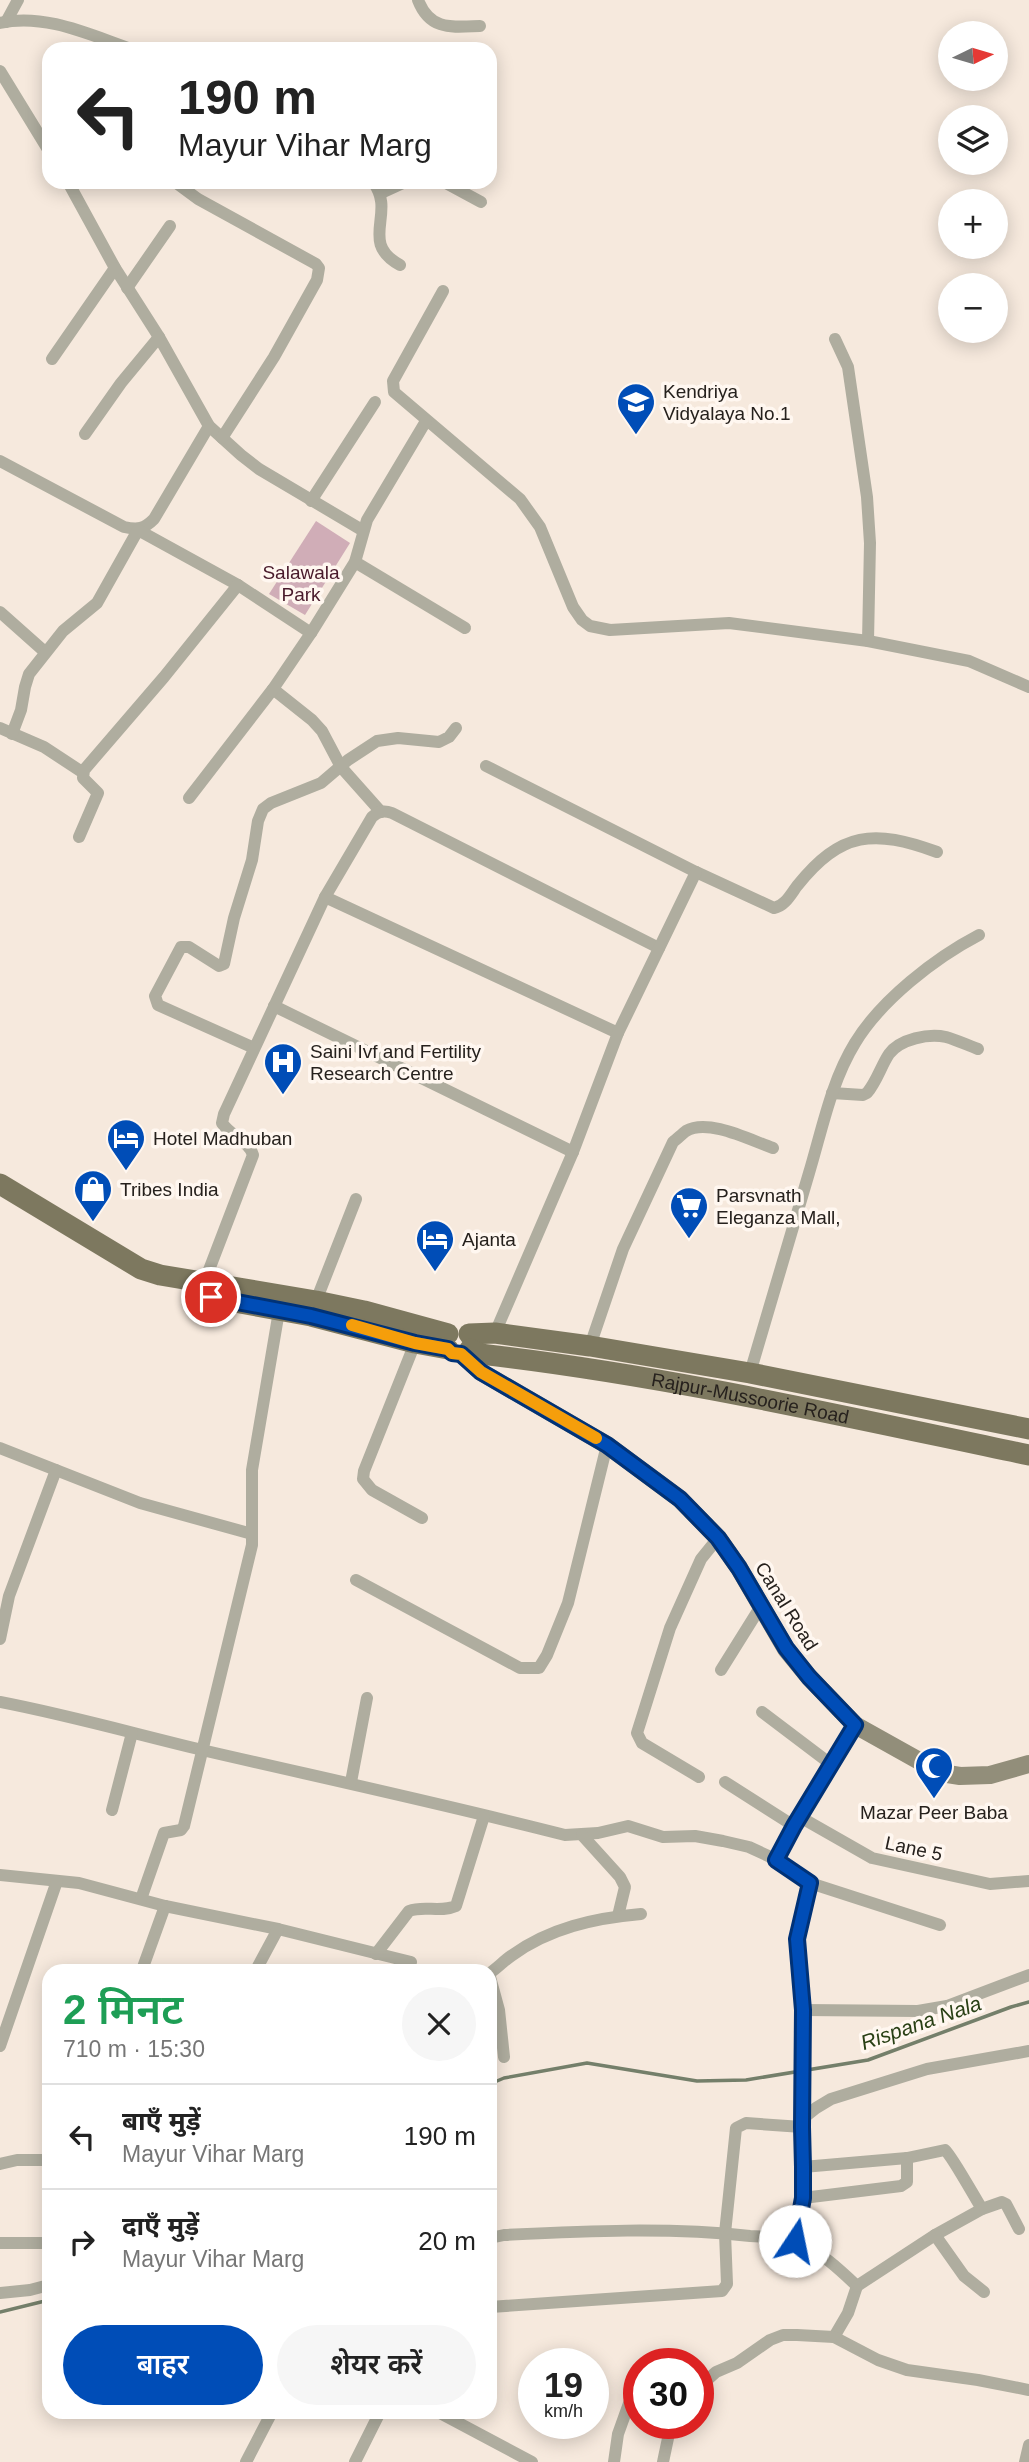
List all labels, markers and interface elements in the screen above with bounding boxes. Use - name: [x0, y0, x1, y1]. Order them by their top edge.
- north arrow: [938, 21, 1008, 91]
- map controls: [938, 21, 1008, 343]
- icon: left: [63, 70, 154, 161]
- text: 190 m: [178, 70, 317, 124]
- button: layers: [938, 105, 1008, 175]
- text: Mayur Vihar Marg: [178, 127, 432, 163]
- button: +: [938, 189, 1008, 259]
- button: −: [938, 273, 1008, 343]
- school or university icon: Kendriya Vidyalaya No.1: [615, 381, 657, 436]
- place label: Kendriya Vidyalaya No.1: [663, 381, 790, 424]
- park label: Salawala Park: [262, 562, 340, 605]
- hospital icon: Saini Ivf and Fertility Research Centre: [262, 1041, 304, 1096]
- place label: Saini Ivf and Fertility Research Centre: [310, 1041, 482, 1084]
- hotel icon: Hotel Madhuban: [105, 1117, 147, 1172]
- place label: Hotel Madhuban: [153, 1128, 292, 1149]
- shop icon: Tribes India: [72, 1168, 114, 1223]
- place label: Tribes India: [120, 1179, 219, 1200]
- supermarket icon: Parsvnath Eleganza Mall,: [668, 1185, 710, 1240]
- place label: Parsvnath Eleganza Mall,: [716, 1185, 841, 1228]
- hotel icon: Ajanta: [414, 1218, 456, 1273]
- place label: Ajanta: [462, 1229, 516, 1250]
- pin: [181, 1267, 241, 1327]
- icon: arrive: [192, 1278, 230, 1316]
- street label: Rajpur-Mussoorie Road: [650, 1369, 851, 1428]
- street label: Canal Road: [751, 1558, 822, 1654]
- mosque icon: Mazar Peer Baba: [913, 1745, 955, 1800]
- place label: Mazar Peer Baba: [860, 1802, 1008, 1823]
- street label: Lane 5: [883, 1832, 945, 1865]
- text: 2 मिनट: [63, 1986, 183, 2033]
- button: close: [402, 1987, 476, 2061]
- water label: Rispana Nala: [857, 1991, 984, 2054]
- text: 710 m · 15:30: [63, 2036, 205, 2062]
- text: बाएँ मुड़ें: [122, 2106, 201, 2136]
- icon: left: [63, 2118, 101, 2156]
- text: 190 m: [404, 2121, 476, 2151]
- text: Mayur Vihar Marg: [122, 2141, 304, 2167]
- position arrow: [758, 2204, 832, 2278]
- text: दाएँ मुड़ें: [122, 2211, 199, 2241]
- icon: right: [63, 2223, 101, 2261]
- text: 20 m: [418, 2226, 476, 2256]
- text: Mayur Vihar Marg: [122, 2246, 304, 2272]
- button: बाहर: [63, 2325, 263, 2405]
- button: शेयर करें: [277, 2325, 476, 2405]
- speed limit sign: 30: [623, 2348, 714, 2439]
- text: 19: [544, 2365, 583, 2404]
- text: km/h: [544, 2401, 583, 2421]

